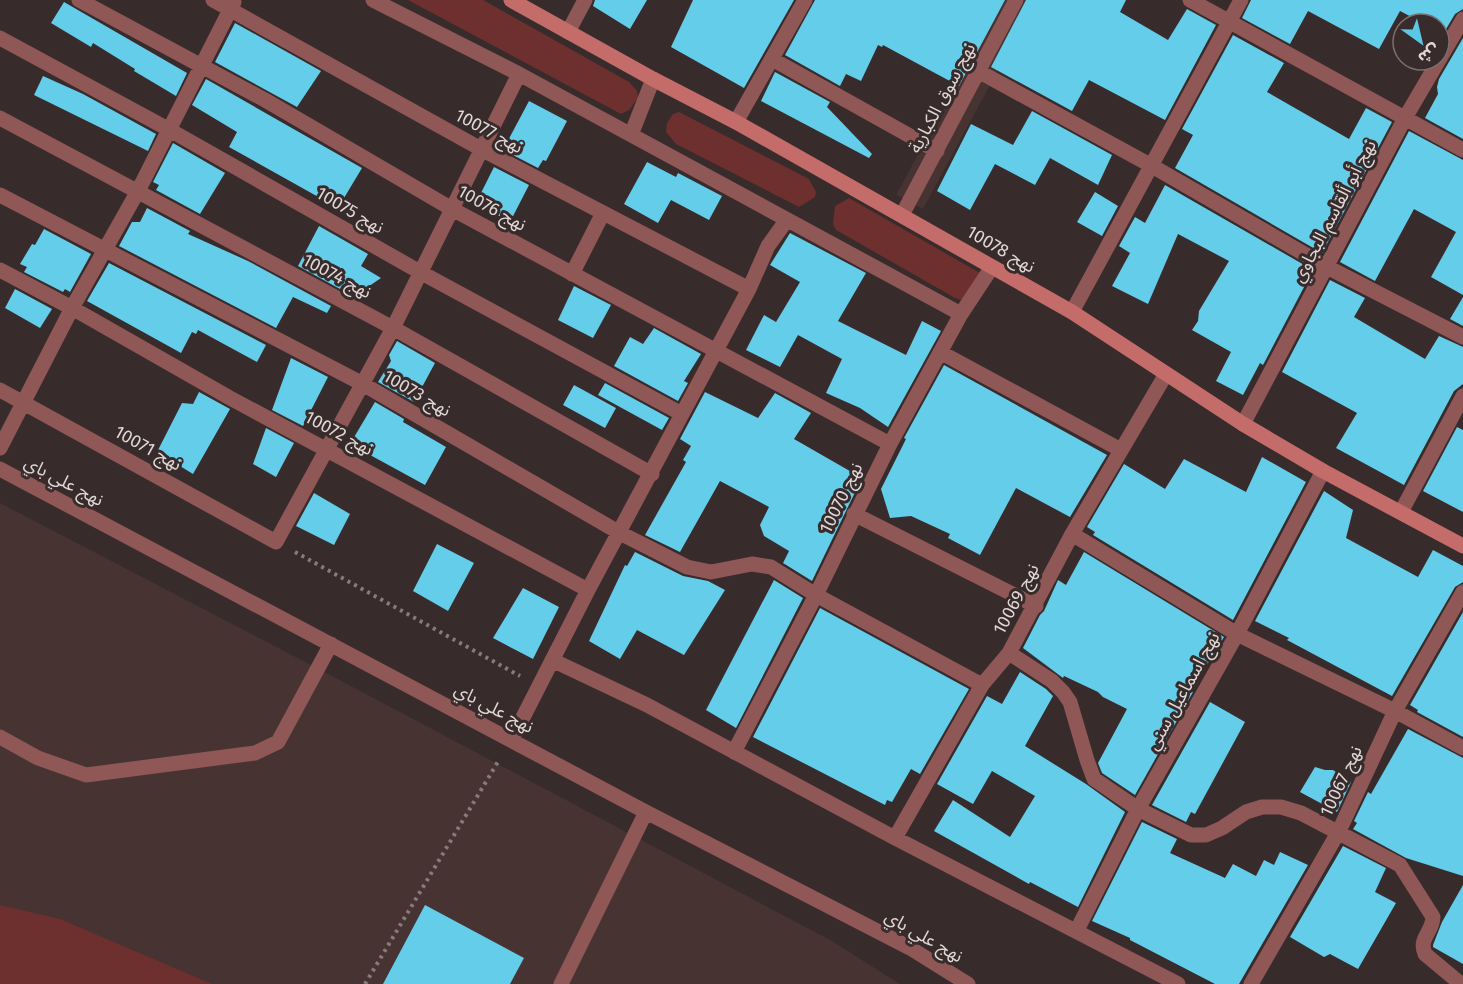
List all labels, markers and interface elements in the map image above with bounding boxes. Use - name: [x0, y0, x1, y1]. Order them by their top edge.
- north arrow: [1391, 12, 1451, 72]
- street label: نهج سوق الكبارية: [904, 39, 982, 158]
- text: ش: [1415, 40, 1444, 68]
- street label: نهج 10077: [450, 104, 527, 160]
- street label: نهج أبو ألقاسم البجاوي: [1287, 136, 1383, 287]
- street label: نهج 10076: [453, 180, 530, 238]
- street label: نهج 10075: [311, 182, 388, 240]
- street label: نهج 10078: [962, 221, 1039, 279]
- street label: نهج 10074: [298, 249, 375, 305]
- street label: نهج 10073: [378, 365, 455, 423]
- street label: نهج 10072: [300, 406, 377, 462]
- street label: نهج 10071: [110, 421, 185, 477]
- street label: نهج علي باي: [20, 451, 107, 513]
- street label: نهج 10070: [815, 459, 869, 538]
- street label: نهج 10069: [988, 560, 1046, 639]
- street label: نهج اسماعيل سني: [1141, 628, 1226, 755]
- street label: نهج علي باي: [450, 678, 537, 740]
- street label: نهج 10067: [1315, 742, 1369, 821]
- street label: نهج علي باي: [880, 905, 967, 969]

